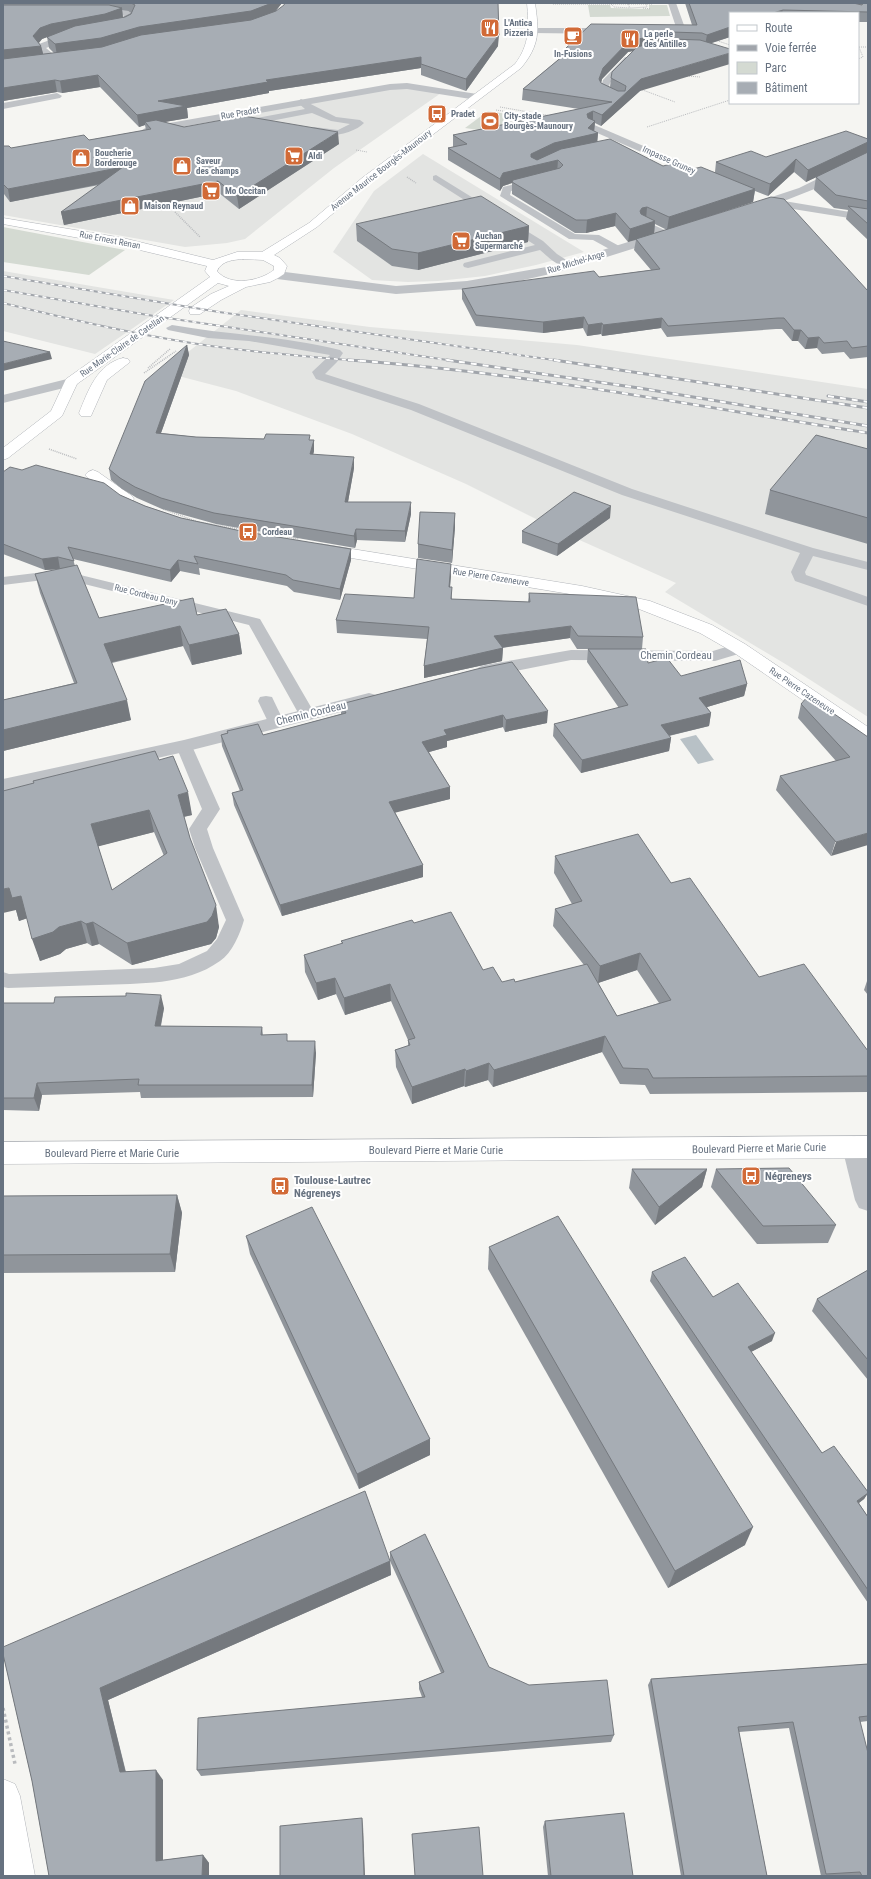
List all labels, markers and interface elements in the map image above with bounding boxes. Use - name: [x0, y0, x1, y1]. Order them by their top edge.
- legend: [729, 12, 859, 104]
- restaurant icon: L'Antica Pizzeria: [479, 17, 501, 39]
- place label: L'Antica Pizzeria: [504, 18, 533, 38]
- text: Route: [765, 21, 793, 35]
- cafe icon: In-Fusions: [562, 25, 584, 47]
- restaurant icon: La perle des Antilles: [619, 28, 641, 50]
- place label: La perle des Antilles: [644, 29, 686, 49]
- text: Voie ferrée: [765, 41, 817, 55]
- place label: In-Fusions: [554, 49, 592, 59]
- text: Parc: [765, 61, 787, 75]
- text: Bâtiment: [765, 81, 808, 95]
- bus stop icon: Pradet: [426, 103, 448, 125]
- street label: Rue Pradet: [220, 105, 260, 121]
- place label: Pradet: [451, 109, 475, 119]
- sports icon: City-stade Bourgès-Maunoury: [479, 110, 501, 132]
- place label: City-stade Bourgès-Maunoury: [504, 111, 573, 131]
- street label: Avenue Maurice Bourgès-Maunoury: [329, 127, 434, 213]
- street label: Impasse Gruney: [641, 144, 697, 176]
- supermarket icon: Aldi: [283, 145, 305, 167]
- shop icon: Boucherie Borderouge: [70, 147, 92, 169]
- place label: Boucherie Borderouge: [95, 148, 137, 168]
- place label: Aldi: [308, 151, 322, 161]
- shop icon: Saveur des champs: [171, 155, 193, 177]
- place label: Saveur des champs: [196, 156, 239, 176]
- supermarket icon: Mo Occitan: [200, 180, 222, 202]
- place label: Mo Occitan: [225, 186, 266, 196]
- shop icon: Maison Reynaud: [119, 195, 141, 217]
- place label: Maison Reynaud: [144, 201, 203, 211]
- street label: Rue Ernest Renan: [79, 229, 141, 251]
- supermarket icon: Auchan Supermarché: [450, 230, 472, 252]
- place label: Auchan Supermarché: [475, 231, 523, 251]
- street label: Rue Michel-Ange: [546, 249, 606, 275]
- street label: Rue Marie-Claire de Catellan: [78, 313, 166, 379]
- bus stop icon: Cordeau: [237, 521, 259, 543]
- place label: Cordeau: [262, 527, 292, 537]
- street label: Rue Pierre Cazeneuve: [452, 566, 530, 588]
- street label: Rue Cordeau Dany: [113, 582, 179, 608]
- street label: Chemin Cordeau: [640, 649, 712, 662]
- street label: Rue Pierre Cazeneuve: [767, 665, 837, 717]
- street label: Chemin Cordeau: [275, 699, 347, 728]
- street label: Boulevard Pierre et Marie Curie: [692, 1141, 826, 1156]
- street label: Boulevard Pierre et Marie Curie: [369, 1144, 503, 1157]
- street label: Boulevard Pierre et Marie Curie: [45, 1147, 179, 1160]
- bus stop icon: Négreneys: [740, 1165, 762, 1187]
- place label: Négreneys: [765, 1170, 812, 1183]
- place label: Toulouse-Lautrec Négreneys: [294, 1174, 371, 1200]
- bus stop icon: Toulouse-Lautrec Négreneys: [269, 1175, 291, 1197]

